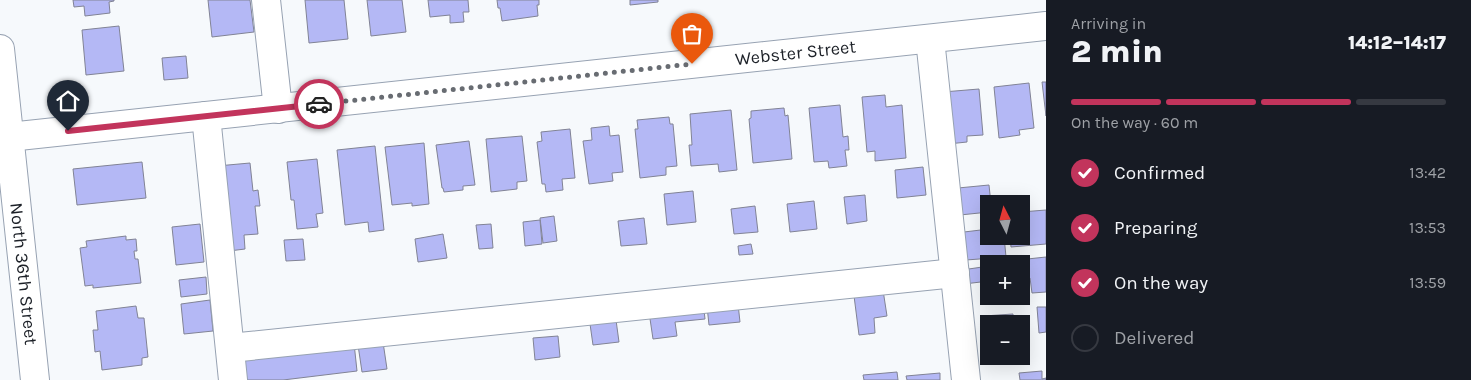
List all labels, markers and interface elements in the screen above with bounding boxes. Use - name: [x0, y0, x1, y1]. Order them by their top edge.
- pin: [671, 13, 713, 64]
- text: Arriving in: [1071, 14, 1146, 33]
- icon: bag: [678, 20, 706, 48]
- text: 14:12–14:17: [1348, 32, 1446, 54]
- text: 2 min: [1071, 33, 1163, 70]
- street label: Webster Street: [734, 35, 857, 70]
- courier: [294, 79, 344, 129]
- pin: [47, 80, 89, 131]
- icon: home: [54, 87, 82, 115]
- icon: car: [305, 90, 333, 118]
- text: On the way · 60 m: [1071, 113, 1198, 132]
- icon: check: [1071, 159, 1099, 187]
- text: Confirmed: [1114, 162, 1205, 184]
- text: 13:42: [1409, 163, 1446, 182]
- north arrow: [980, 195, 1030, 245]
- map controls: [980, 195, 1030, 365]
- street label: North 36th Street: [5, 202, 42, 346]
- icon: check: [1071, 214, 1099, 242]
- text: Preparing: [1114, 217, 1197, 239]
- text: 13:53: [1409, 218, 1446, 237]
- button: +: [980, 255, 1030, 305]
- icon: check: [1071, 269, 1099, 297]
- text: On the way: [1114, 272, 1208, 294]
- text: 13:59: [1409, 273, 1446, 292]
- button: −: [980, 315, 1030, 365]
- text: Delivered: [1114, 327, 1194, 349]

